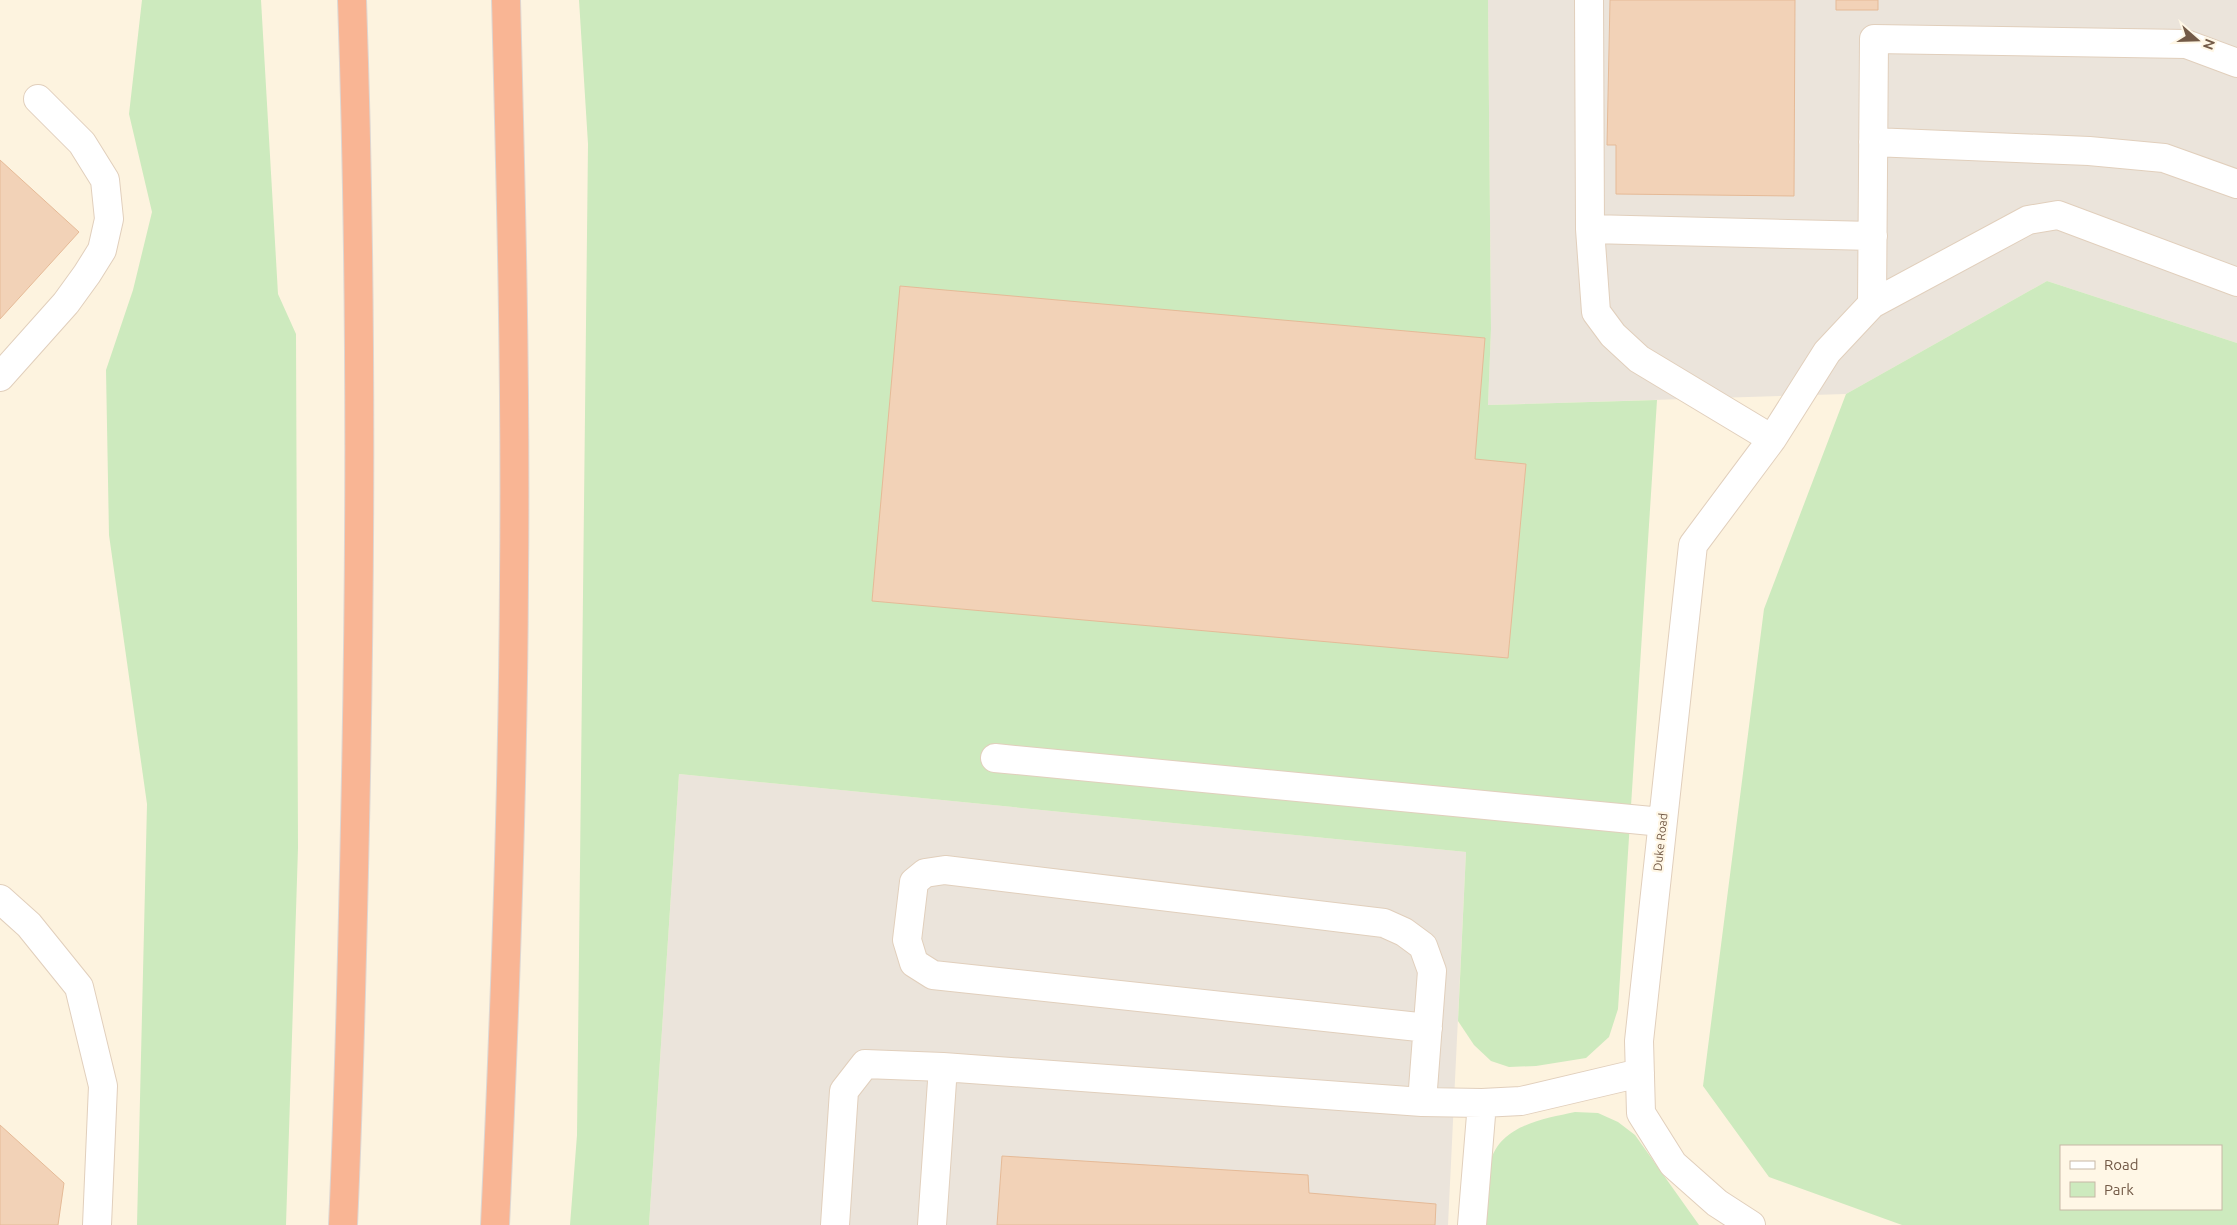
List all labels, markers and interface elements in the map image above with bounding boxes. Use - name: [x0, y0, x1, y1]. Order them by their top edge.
- north arrow: [2172, 15, 2222, 65]
- text: N: [2200, 37, 2219, 52]
- street label: Duke Road: [1650, 812, 1670, 872]
- legend: [2060, 1145, 2222, 1210]
- text: Road: [2104, 1156, 2139, 1173]
- text: Park: [2104, 1181, 2134, 1198]

